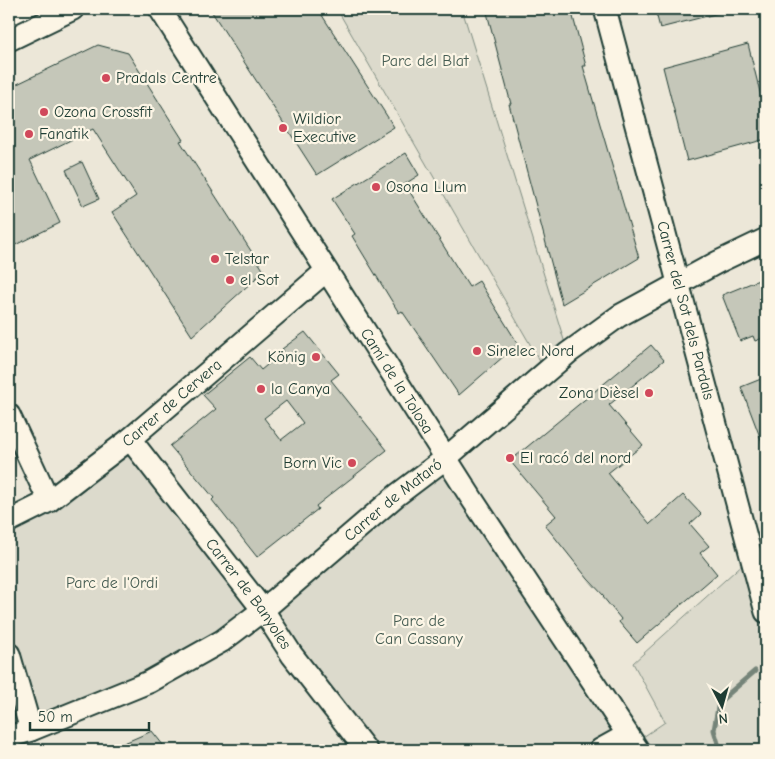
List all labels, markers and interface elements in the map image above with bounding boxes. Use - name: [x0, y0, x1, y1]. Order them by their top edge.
- park label: Parc del Blat: [381, 52, 469, 70]
- place label: Pradals Centre: [116, 69, 217, 87]
- marker: Pradals Centre: [100, 72, 112, 84]
- place label: Ozona Crossfit: [54, 103, 153, 121]
- marker: Ozona Crossfit: [38, 106, 50, 118]
- place label: Wildior Executive: [293, 110, 356, 146]
- marker: Wildior Executive: [277, 122, 289, 134]
- place label: Fanatik: [39, 125, 89, 143]
- marker: Fanatik: [23, 128, 35, 140]
- place label: Osona Llum: [386, 178, 467, 196]
- marker: Osona Llum: [370, 181, 382, 193]
- street label: Carrer del Sot dels Pardals: [653, 219, 718, 402]
- place label: Telstar: [225, 250, 270, 268]
- marker: Telstar: [209, 253, 221, 265]
- place label: el Sot: [240, 271, 279, 289]
- marker: el Sot: [224, 274, 236, 286]
- street label: Camí de la Tolosa: [357, 325, 437, 437]
- place label: Sinelec Nord: [487, 342, 574, 360]
- marker: Sinelec Nord: [471, 345, 483, 357]
- place label: König: [268, 348, 306, 366]
- marker: König: [310, 351, 322, 363]
- street label: Carrer de Cervera: [119, 355, 225, 451]
- place label: la Canya: [271, 380, 330, 398]
- marker: la Canya: [255, 383, 267, 395]
- place label: Zona Dièsel: [559, 384, 639, 402]
- marker: Zona Dièsel: [643, 387, 655, 399]
- place label: El racó del nord: [520, 449, 631, 467]
- marker: El racó del nord: [504, 452, 516, 464]
- place label: Born Vic: [283, 454, 342, 472]
- street label: Carrer de Mataró: [341, 455, 446, 545]
- marker: Born Vic: [346, 457, 358, 469]
- street label: Carrer de Banyoles: [202, 535, 295, 653]
- park label: Parc de l'Ordi: [66, 574, 158, 592]
- park label: Parc de Can Cassany: [375, 612, 464, 648]
- north arrow: [698, 682, 748, 732]
- scale bar: [30, 699, 149, 731]
- text: 50 m: [38, 708, 73, 726]
- text: N: [718, 710, 729, 727]

